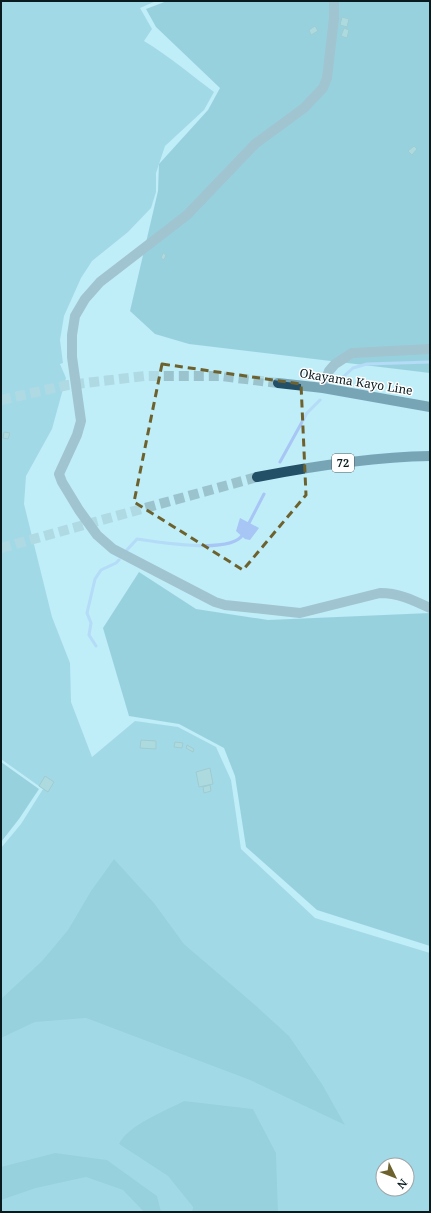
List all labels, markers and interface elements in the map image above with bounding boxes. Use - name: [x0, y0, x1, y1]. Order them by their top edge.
- street label: Okayama Kayo Line: [298, 364, 414, 399]
- road number: 72: [332, 454, 354, 472]
- north arrow: [375, 1157, 415, 1197]
- text: N: [394, 1176, 411, 1193]

